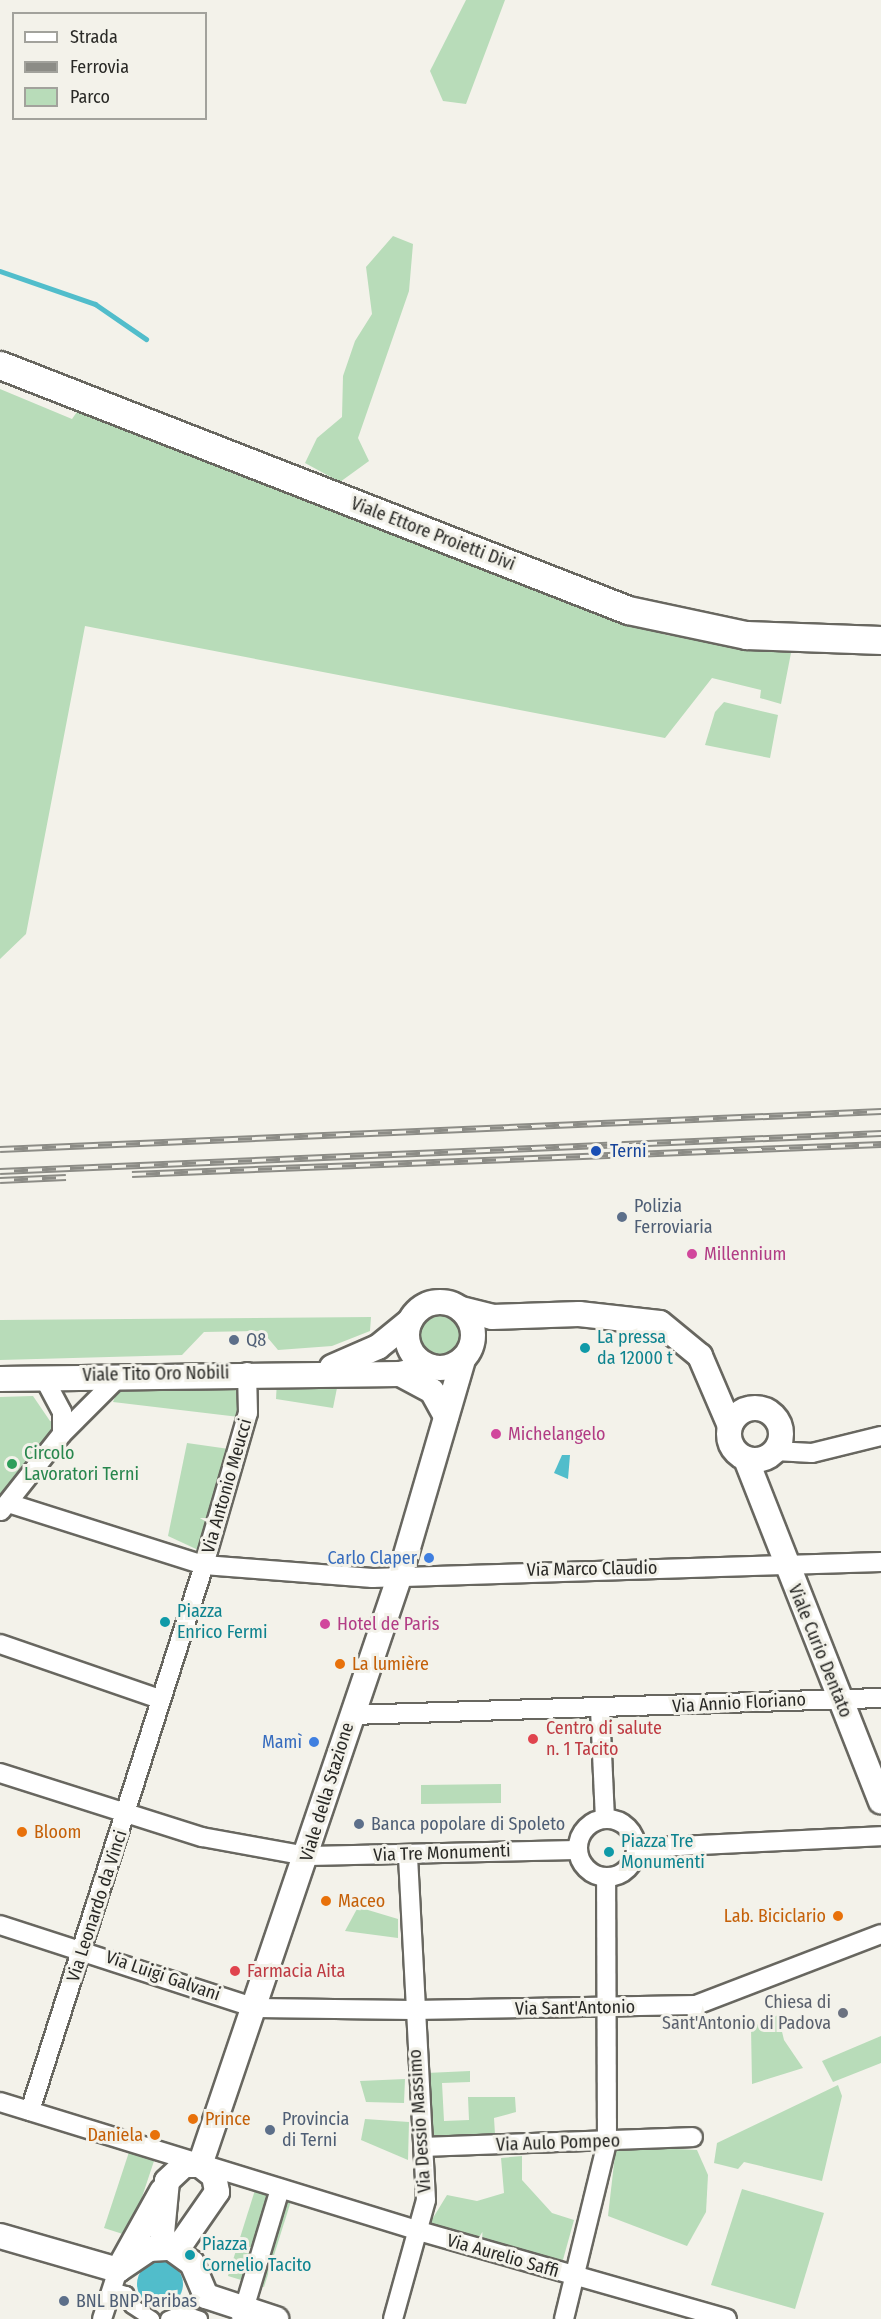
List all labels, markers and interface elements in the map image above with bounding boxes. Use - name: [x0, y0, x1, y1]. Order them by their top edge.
- legend: [12, 12, 207, 120]
- text: Strada: [70, 26, 118, 48]
- text: Ferrovia: [70, 56, 129, 78]
- text: Parco: [70, 86, 110, 108]
- street label: Viale Ettore Proietti Divi: [348, 493, 518, 575]
- place label: Terni: [610, 1140, 647, 1162]
- marker: Terni: [587, 1142, 605, 1160]
- place label: Polizia Ferroviaria: [634, 1196, 713, 1238]
- marker: Polizia Ferroviaria: [615, 1210, 629, 1224]
- place label: Millennium: [704, 1243, 786, 1265]
- marker: Millennium: [685, 1247, 699, 1261]
- place label: La pressa da 12000 t: [597, 1327, 673, 1370]
- place label: Q8: [246, 1329, 266, 1351]
- marker: Q8: [227, 1333, 241, 1347]
- marker: La pressa da 12000 t: [578, 1341, 592, 1355]
- street label: Viale Tito Oro Nobili: [82, 1362, 230, 1386]
- street label: Via Antonio Meucci: [197, 1416, 257, 1556]
- place label: Michelangelo: [508, 1423, 606, 1445]
- marker: Michelangelo: [489, 1427, 503, 1441]
- place label: Circolo Lavoratori Terni: [24, 1443, 139, 1486]
- marker: Circolo Lavoratori Terni: [5, 1457, 19, 1471]
- place label: Carlo Claper: [327, 1547, 417, 1569]
- marker: Carlo Claper: [422, 1551, 436, 1565]
- street label: Via Marco Claudio: [526, 1557, 658, 1581]
- street label: Viale Curio Dentato: [784, 1581, 856, 1721]
- place label: Piazza Enrico Fermi: [177, 1601, 267, 1644]
- place label: Hotel de Paris: [337, 1613, 439, 1635]
- marker: Piazza Enrico Fermi: [158, 1615, 172, 1629]
- marker: Hotel de Paris: [318, 1617, 332, 1631]
- place label: La lumière: [352, 1653, 429, 1675]
- marker: La lumière: [333, 1657, 347, 1671]
- street label: Via Annio Floriano: [672, 1689, 806, 1717]
- place label: Centro di salute n. 1 Tacito: [546, 1718, 662, 1760]
- street label: Viale della Stazione: [296, 1720, 358, 1864]
- marker: Centro di salute n. 1 Tacito: [524, 1730, 542, 1748]
- place label: Mamì: [262, 1731, 302, 1753]
- marker: Mamì: [307, 1735, 321, 1749]
- place label: Banca popolare di Spoleto: [371, 1813, 565, 1835]
- marker: Banca popolare di Spoleto: [352, 1817, 366, 1831]
- place label: Bloom: [34, 1821, 81, 1843]
- marker: Bloom: [15, 1825, 29, 1839]
- street label: Via Leonardo da Vinci: [62, 1827, 132, 1985]
- place label: Piazza Tre Monumenti: [621, 1831, 705, 1874]
- street label: Via Tre Monumenti: [373, 1840, 511, 1866]
- marker: Piazza Tre Monumenti: [602, 1845, 616, 1859]
- place label: Maceo: [338, 1890, 385, 1912]
- marker: Maceo: [319, 1894, 333, 1908]
- place label: Lab. Biciclario: [724, 1905, 826, 1927]
- marker: Lab. Biciclario: [831, 1909, 845, 1923]
- street label: Via Luigi Galvani: [103, 1946, 223, 2006]
- place label: Farmacia Aita: [247, 1960, 345, 1982]
- marker: Farmacia Aita: [228, 1964, 242, 1978]
- place label: Chiesa di Sant'Antonio di Padova: [662, 1992, 831, 2034]
- street label: Via Sant'Antonio: [515, 1996, 635, 2020]
- marker: Chiesa di Sant'Antonio di Padova: [836, 2006, 850, 2020]
- street label: Via Dessio Massimo: [404, 2048, 436, 2194]
- place label: Prince: [205, 2108, 251, 2130]
- place label: Provincia di Terni: [282, 2109, 349, 2152]
- marker: Prince: [186, 2112, 200, 2126]
- marker: Provincia di Terni: [263, 2123, 277, 2137]
- place label: Daniela: [88, 2124, 143, 2146]
- marker: Daniela: [148, 2128, 162, 2142]
- street label: Via Aulo Pompeo: [496, 2130, 620, 2156]
- street label: Via Aurelio Saffi: [444, 2230, 562, 2282]
- place label: Piazza Cornelio Tacito: [202, 2234, 311, 2276]
- marker: Piazza Cornelio Tacito: [183, 2248, 197, 2262]
- place label: BNL BNP Paribas: [76, 2290, 197, 2312]
- marker: BNL BNP Paribas: [57, 2294, 71, 2308]

